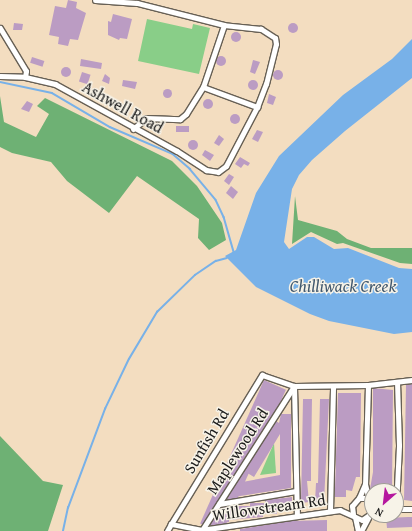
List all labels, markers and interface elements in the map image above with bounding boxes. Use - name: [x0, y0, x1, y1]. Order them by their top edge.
- street label: Ashwell Road: [79, 77, 167, 137]
- water label: Chilliwack Creek: [290, 276, 396, 296]
- street label: Maplewood Rd: [202, 404, 272, 498]
- street label: Sunfish Rd: [179, 405, 233, 477]
- north arrow: [364, 483, 404, 523]
- street label: Willowstream Rd: [211, 490, 327, 524]
- text: N: [372, 504, 386, 522]

